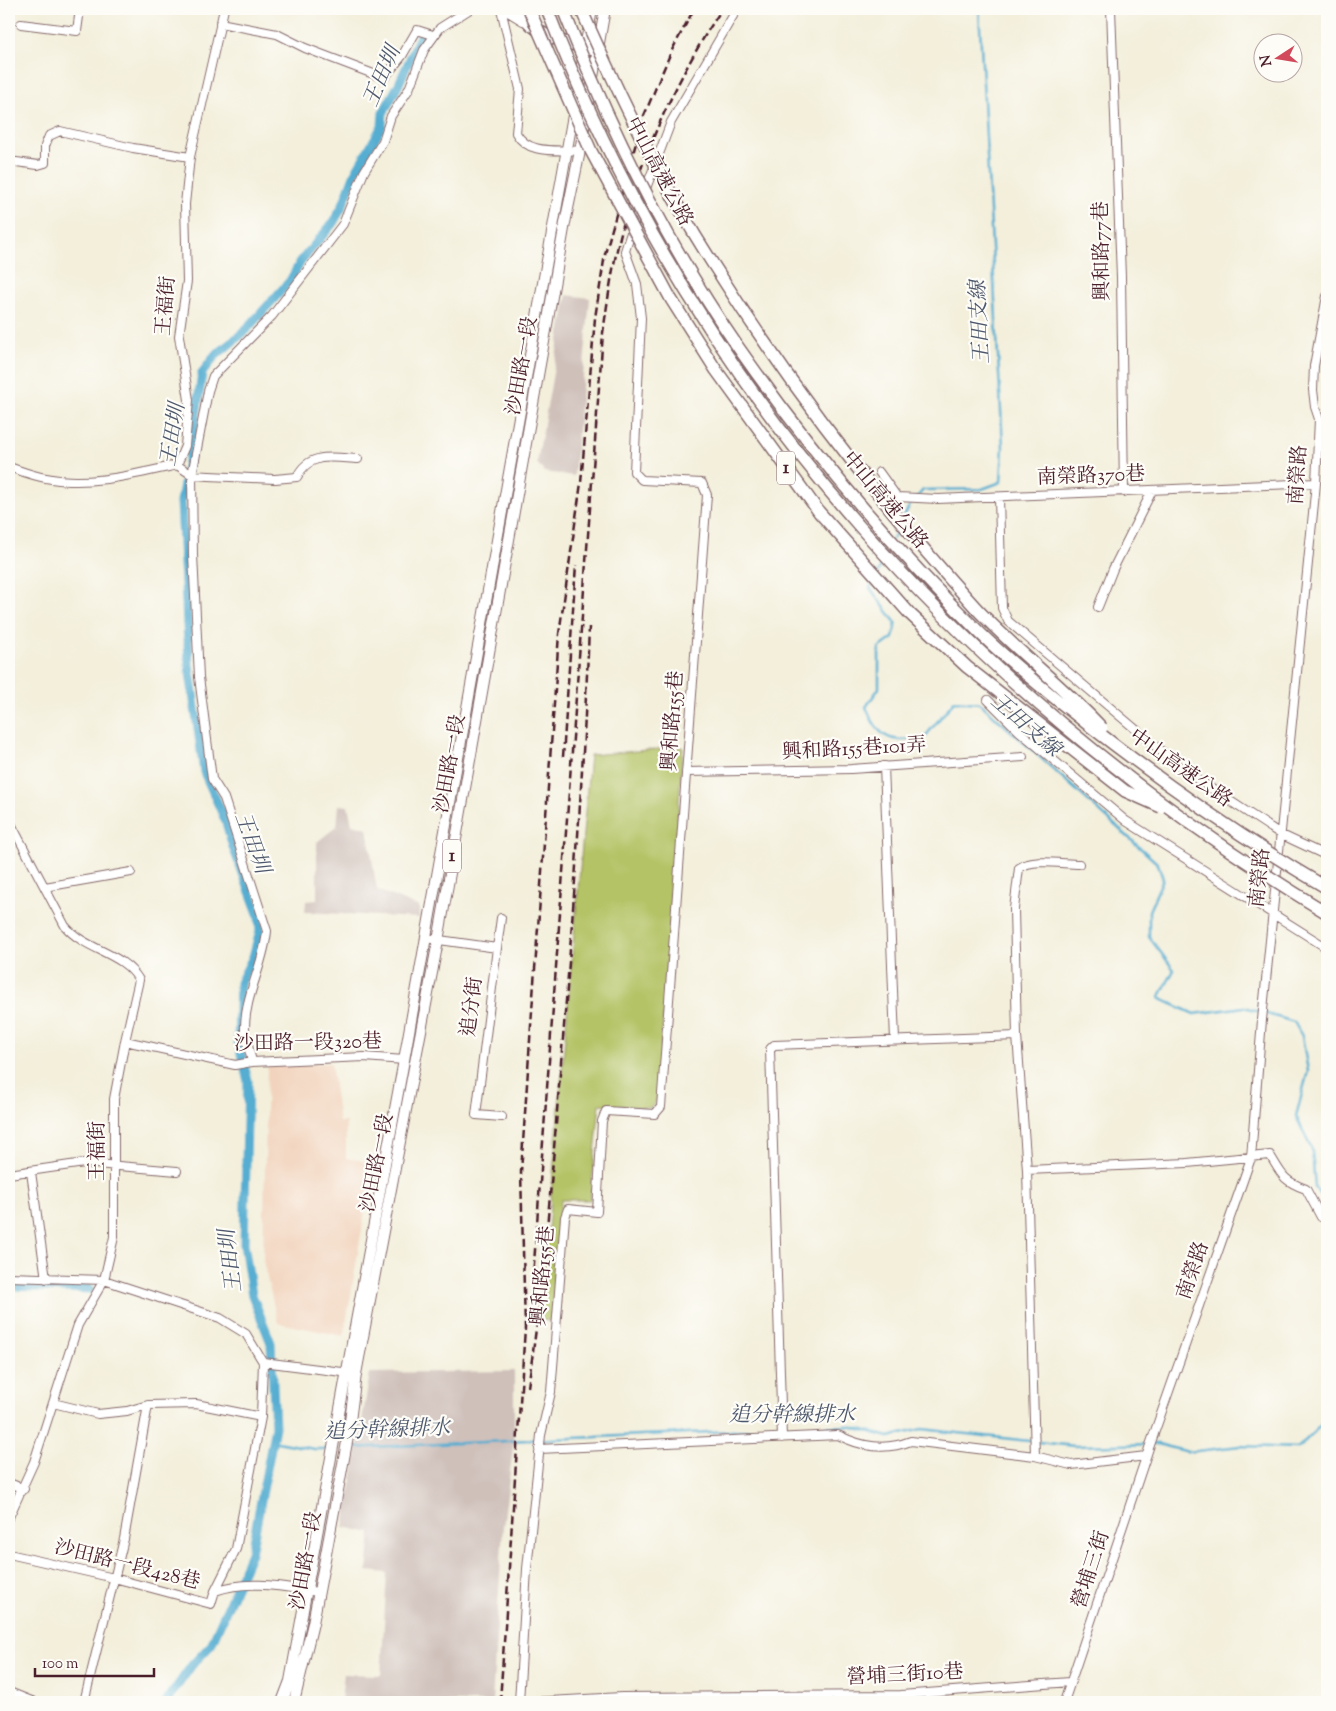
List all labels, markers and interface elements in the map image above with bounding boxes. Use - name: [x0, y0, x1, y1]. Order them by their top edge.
- north arrow: [1254, 32, 1304, 82]
- water label: 王田圳: [357, 39, 410, 112]
- text: N: [1256, 53, 1278, 68]
- street label: 中山高速公路: [617, 112, 699, 232]
- street label: 興和路77巷: [1088, 201, 1118, 301]
- street label: 王福街: [150, 275, 184, 337]
- water label: 王田支線: [964, 277, 998, 365]
- street label: 沙田路一段: [500, 314, 546, 418]
- water label: 王田圳: [154, 399, 194, 468]
- street label: 南榮路: [1282, 444, 1316, 506]
- street label: 中山高速公路: [834, 446, 934, 556]
- road number: 1: [777, 452, 795, 484]
- street label: 南榮路370巷: [1036, 461, 1146, 493]
- street label: 興和路155巷: [656, 670, 692, 772]
- water label: 王田支線: [983, 687, 1068, 766]
- street label: 沙田路一段: [428, 712, 474, 816]
- street label: 中山高速公路: [1123, 723, 1237, 815]
- street label: 興和路155巷101弄: [781, 732, 927, 768]
- water label: 王田圳: [226, 808, 277, 881]
- road number: 1: [443, 839, 461, 872]
- street label: 南榮路: [1243, 847, 1279, 909]
- street label: 追分街: [455, 975, 491, 1039]
- street label: 沙田路一段320巷: [234, 1028, 382, 1060]
- street label: 沙田路一段: [354, 1111, 402, 1215]
- street label: 王福街: [84, 1121, 113, 1181]
- water label: 王田圳: [213, 1225, 251, 1294]
- street label: 興和路155巷: [525, 1225, 563, 1327]
- street label: 南榮路: [1171, 1238, 1217, 1304]
- water label: 追分幹線排水: [729, 1401, 857, 1431]
- water label: 追分幹線排水: [324, 1414, 452, 1448]
- street label: 沙田路一段: [284, 1509, 330, 1613]
- street label: 營埔三街: [1066, 1527, 1118, 1613]
- street label: 沙田路一段428巷: [51, 1534, 203, 1598]
- scale bar: [35, 1646, 154, 1678]
- text: 100 m: [42, 1654, 79, 1675]
- street label: 營埔三街10巷: [846, 1658, 964, 1694]

